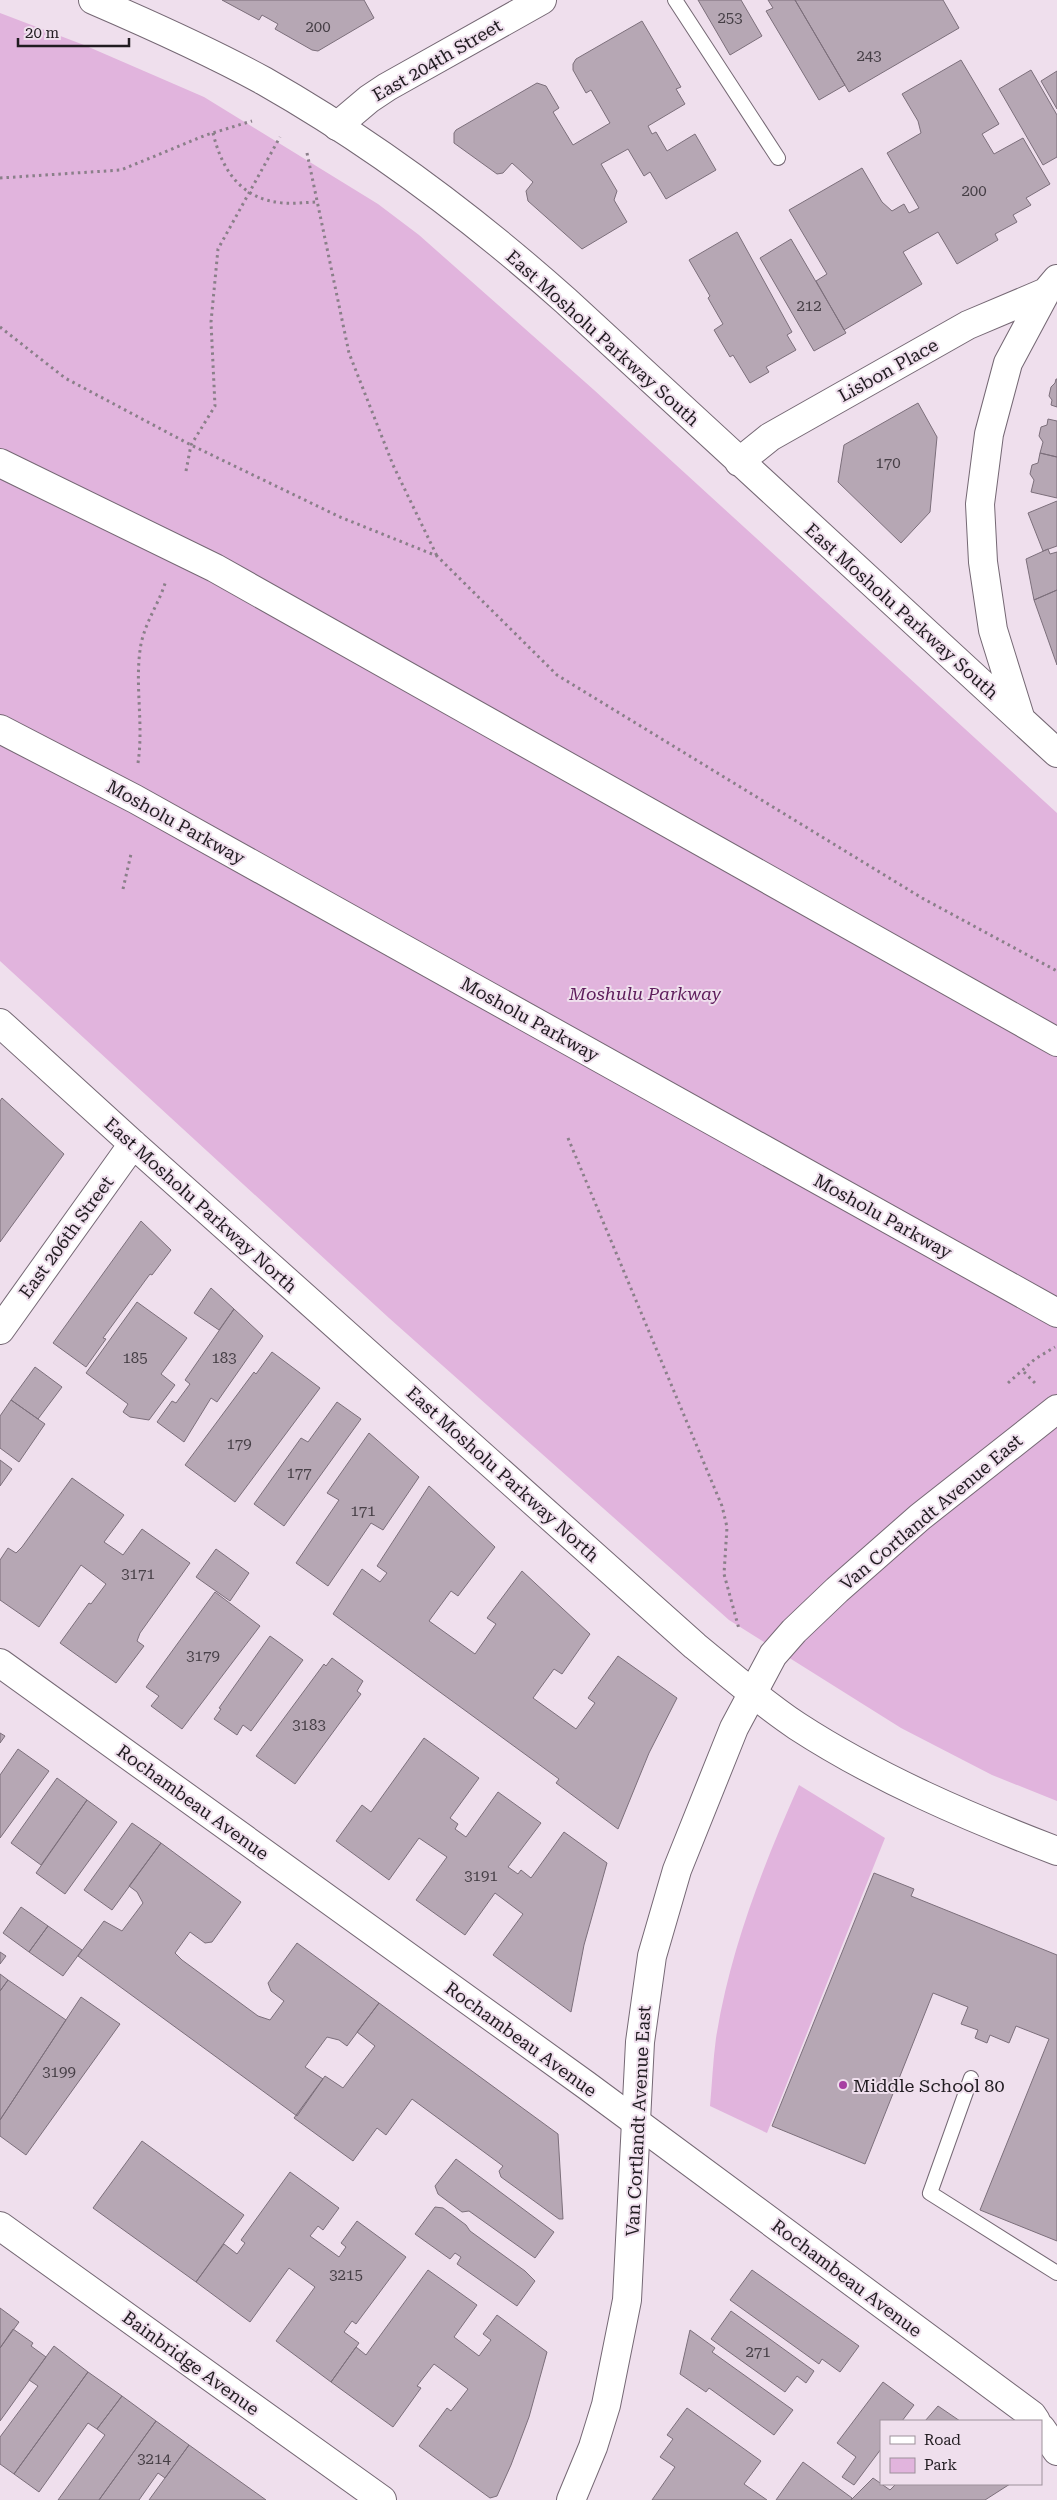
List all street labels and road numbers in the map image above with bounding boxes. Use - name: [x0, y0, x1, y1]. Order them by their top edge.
- street label: East 204th Street: [369, 14, 506, 106]
- street label: East Mosholu Parkway South: [502, 246, 704, 431]
- street label: Lisbon Place: [834, 334, 942, 406]
- street label: East Mosholu Parkway South: [801, 519, 1003, 704]
- street label: Mosholu Parkway: [103, 775, 249, 869]
- street label: Mosholu Parkway: [457, 972, 603, 1066]
- street label: East Mosholu Parkway North: [100, 1113, 302, 1297]
- street label: Mosholu Parkway: [810, 1169, 956, 1263]
- street label: East 206th Street: [15, 1172, 118, 1302]
- street label: East Mosholu Parkway North: [402, 1382, 604, 1566]
- street label: Van Cortlandt Avenue East: [836, 1429, 1027, 1594]
- street label: Rochambeau Avenue: [113, 1740, 273, 1864]
- street label: Rochambeau Avenue: [441, 1977, 601, 2101]
- street label: Van Cortlandt Avenue East: [621, 2005, 655, 2237]
- street label: Rochambeau Avenue: [768, 2215, 926, 2341]
- street label: Bainbridge Avenue: [119, 2306, 264, 2420]

